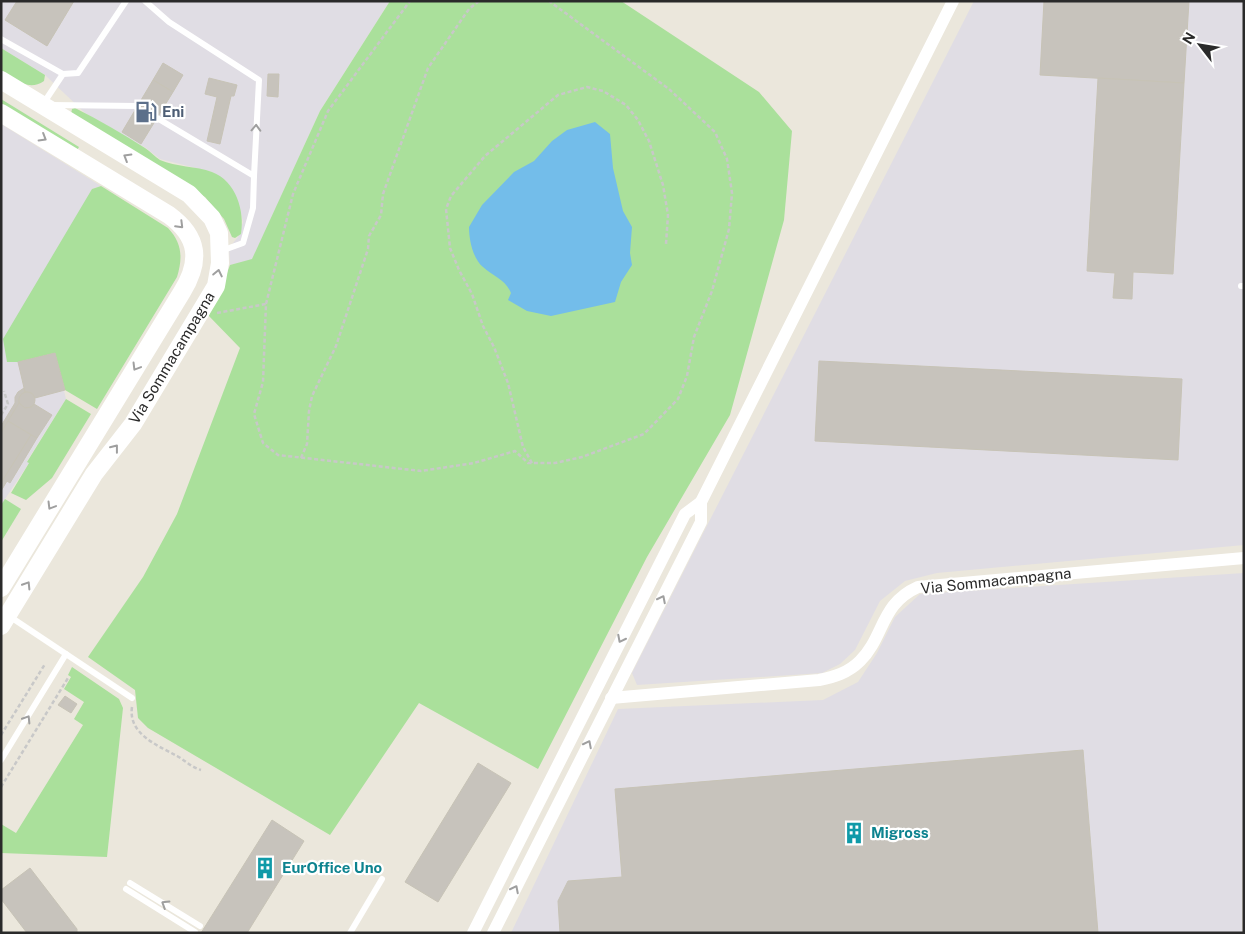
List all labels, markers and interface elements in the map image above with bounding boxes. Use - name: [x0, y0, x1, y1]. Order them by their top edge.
- north arrow: [1175, 20, 1225, 70]
- text: N: [1179, 29, 1199, 47]
- fuel station icon: Eni: [133, 99, 159, 125]
- place label: Eni: [162, 103, 184, 120]
- one-way arrow: [251, 123, 262, 131]
- one-way arrow: [37, 132, 46, 142]
- one-way arrow: [124, 154, 133, 164]
- one-way arrow: [174, 219, 183, 228]
- one-way arrow: [213, 269, 223, 278]
- street label: Via Sommacampagna: [125, 289, 218, 427]
- one-way arrow: [133, 362, 143, 371]
- one-way arrow: [109, 445, 117, 454]
- one-way arrow: [48, 500, 58, 509]
- street label: Via Sommacampagna: [920, 564, 1072, 597]
- one-way arrow: [21, 581, 30, 590]
- one-way arrow: [656, 595, 666, 604]
- one-way arrow: [617, 634, 627, 643]
- one-way arrow: [20, 715, 30, 724]
- one-way arrow: [582, 740, 592, 749]
- building icon: Migross: [841, 820, 867, 846]
- place label: Migross: [871, 824, 929, 841]
- building icon: EurOffice Uno: [252, 855, 278, 881]
- place label: EurOffice Uno: [282, 859, 383, 876]
- one-way arrow: [509, 885, 519, 894]
- one-way arrow: [161, 901, 170, 911]

